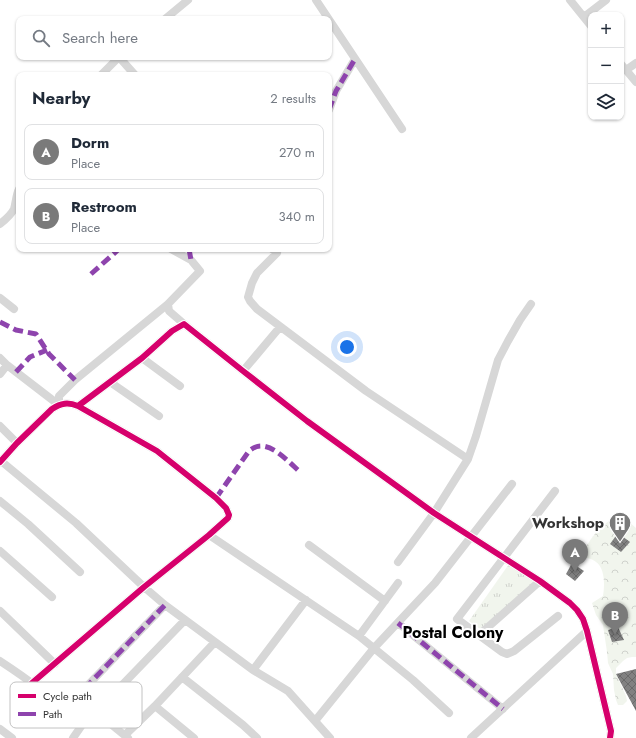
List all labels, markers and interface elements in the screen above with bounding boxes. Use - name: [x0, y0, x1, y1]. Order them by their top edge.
- map controls: [588, 12, 624, 120]
- button: +: [588, 12, 624, 48]
- search box: [16, 16, 332, 60]
- icon: search: [30, 27, 52, 49]
- text: Search here: [62, 27, 138, 49]
- button: −: [588, 48, 624, 84]
- button: layers: [588, 84, 624, 120]
- text: Nearby: [32, 86, 90, 110]
- text: 2 results: [270, 89, 316, 108]
- text: Dorm: [71, 132, 109, 154]
- text: A: [41, 143, 51, 162]
- text: 270 m: [279, 143, 315, 162]
- text: Place: [71, 154, 100, 173]
- text: Restroom: [71, 196, 137, 218]
- text: B: [42, 207, 50, 226]
- text: 340 m: [278, 207, 315, 226]
- text: Place: [71, 218, 100, 237]
- your location: [337, 337, 357, 357]
- building icon: Workshop: [607, 510, 633, 543]
- place label: Workshop: [532, 512, 604, 534]
- pin: A: [562, 539, 588, 572]
- pin: B: [602, 602, 628, 635]
- district label: Postal Colony: [403, 621, 504, 644]
- legend: [10, 682, 142, 728]
- text: Cycle path: [43, 688, 92, 704]
- text: Path: [43, 706, 62, 722]

